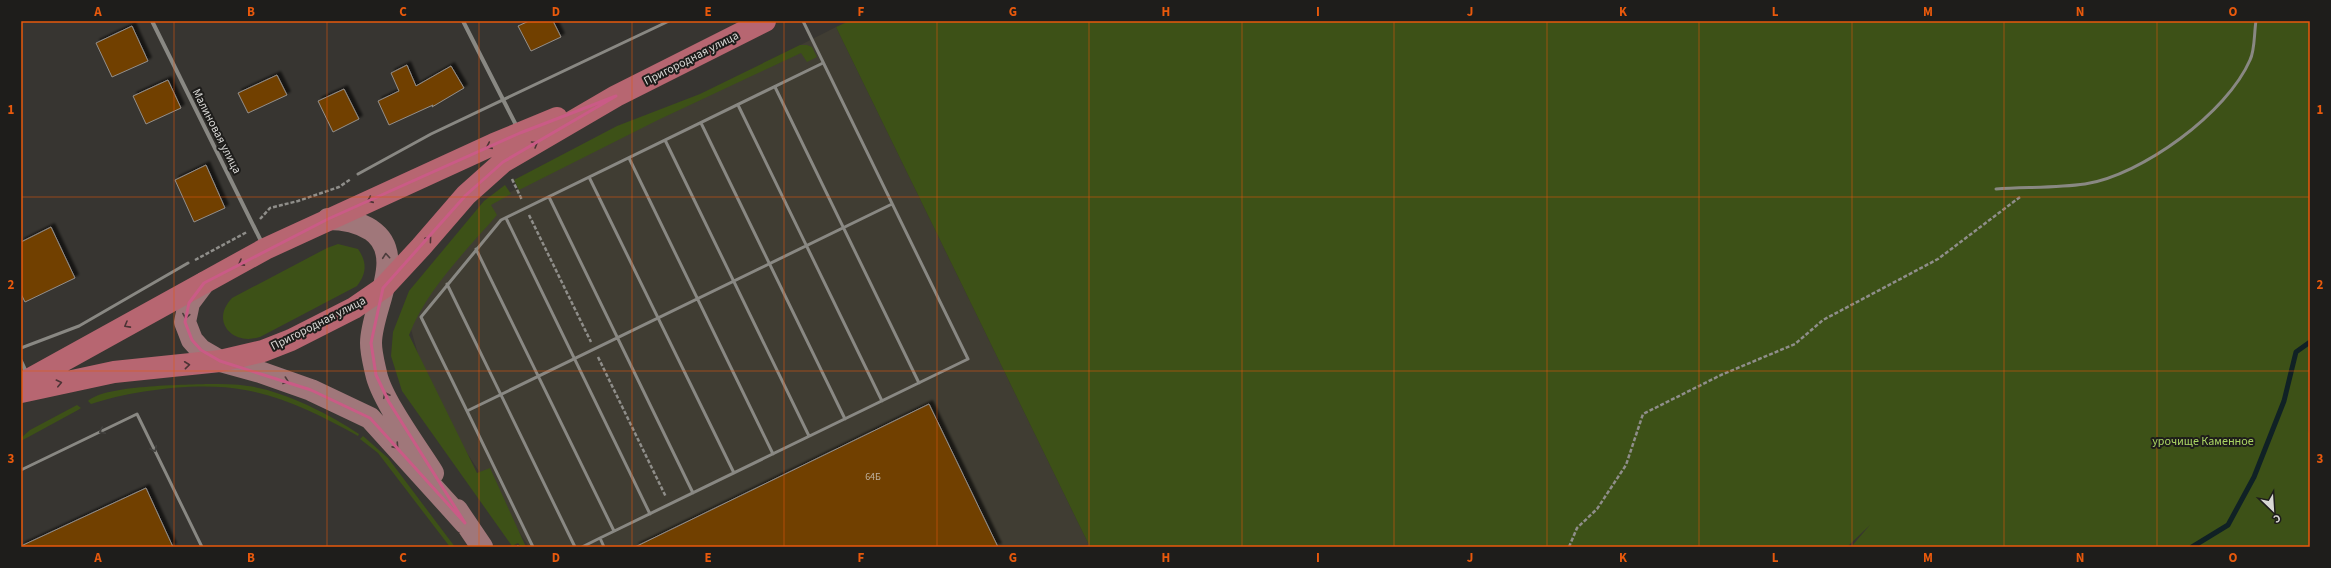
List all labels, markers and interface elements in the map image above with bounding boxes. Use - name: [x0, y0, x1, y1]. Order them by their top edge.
- text: A: [93, 3, 102, 21]
- text: B: [247, 3, 255, 21]
- text: C: [399, 3, 407, 21]
- text: D: [552, 3, 560, 21]
- text: E: [704, 3, 712, 21]
- text: F: [858, 3, 865, 21]
- text: G: [1009, 3, 1017, 21]
- text: H: [1162, 3, 1170, 21]
- text: I: [1316, 3, 1320, 21]
- text: J: [1467, 3, 1473, 21]
- text: K: [1619, 3, 1628, 21]
- text: L: [1772, 3, 1779, 21]
- text: M: [1923, 3, 1933, 21]
- text: N: [2076, 3, 2084, 21]
- text: O: [2229, 3, 2238, 21]
- street label: Пригородная улица: [641, 27, 742, 90]
- street label: Малиновая улица: [188, 86, 245, 177]
- text: 1: [8, 101, 15, 119]
- text: 1: [2317, 101, 2324, 119]
- one-way arrow: [531, 141, 538, 148]
- one-way arrow: [486, 142, 493, 150]
- one-way arrow: [367, 195, 374, 203]
- one-way arrow: [424, 236, 431, 244]
- one-way arrow: [382, 253, 391, 259]
- one-way arrow: [238, 258, 245, 265]
- text: 2: [8, 276, 15, 294]
- text: 2: [2317, 276, 2324, 294]
- street label: Пригородная улица: [268, 292, 369, 355]
- one-way arrow: [182, 313, 191, 319]
- one-way arrow: [124, 320, 131, 328]
- one-way arrow: [184, 360, 190, 369]
- one-way arrow: [283, 377, 290, 385]
- one-way arrow: [56, 380, 62, 388]
- one-way arrow: [383, 392, 391, 399]
- one-way arrow: [99, 426, 106, 434]
- park label: урочище Каменное: [2152, 433, 2254, 450]
- one-way arrow: [391, 441, 399, 449]
- one-way arrow: [150, 445, 157, 452]
- text: 3: [8, 450, 15, 468]
- text: 3: [2317, 450, 2324, 468]
- house number: 64Б: [865, 470, 881, 484]
- north arrow: [2253, 490, 2293, 530]
- text: С: [2270, 510, 2283, 527]
- text: A: [93, 549, 102, 567]
- text: B: [247, 549, 255, 567]
- text: C: [399, 549, 407, 567]
- text: D: [552, 549, 560, 567]
- text: E: [704, 549, 712, 567]
- text: F: [858, 549, 865, 567]
- text: G: [1009, 549, 1017, 567]
- text: H: [1162, 549, 1170, 567]
- text: I: [1316, 549, 1320, 567]
- text: J: [1467, 549, 1473, 567]
- text: K: [1619, 549, 1628, 567]
- text: L: [1772, 549, 1779, 567]
- text: M: [1923, 549, 1933, 567]
- text: N: [2076, 549, 2084, 567]
- text: O: [2229, 549, 2238, 567]

